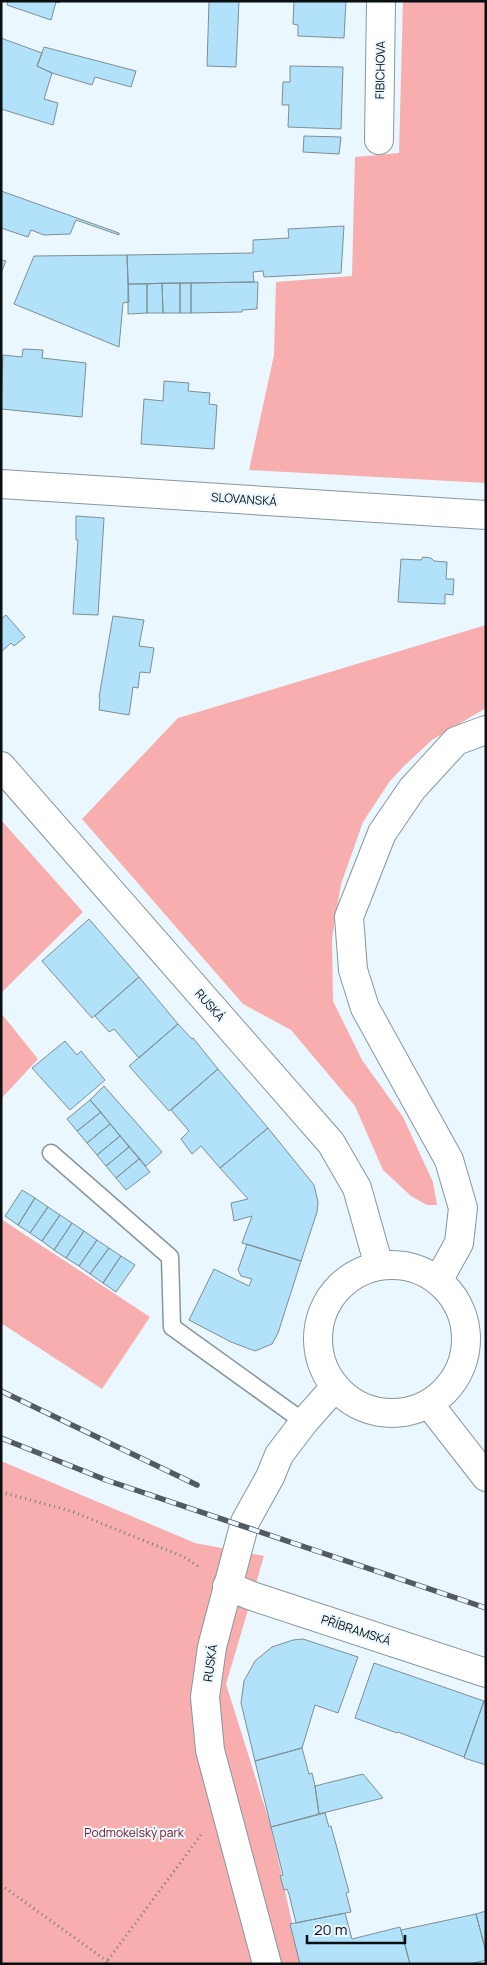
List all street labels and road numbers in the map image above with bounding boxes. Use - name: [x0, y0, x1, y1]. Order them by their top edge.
- street label: FIBICHOVA: [371, 40, 389, 99]
- street label: SLOVANSKÁ: [211, 488, 278, 510]
- street label: RUSKÁ: [191, 985, 229, 1025]
- street label: PŘÍBRAMSKÁ: [319, 1611, 393, 1649]
- street label: RUSKÁ: [199, 1643, 221, 1683]

